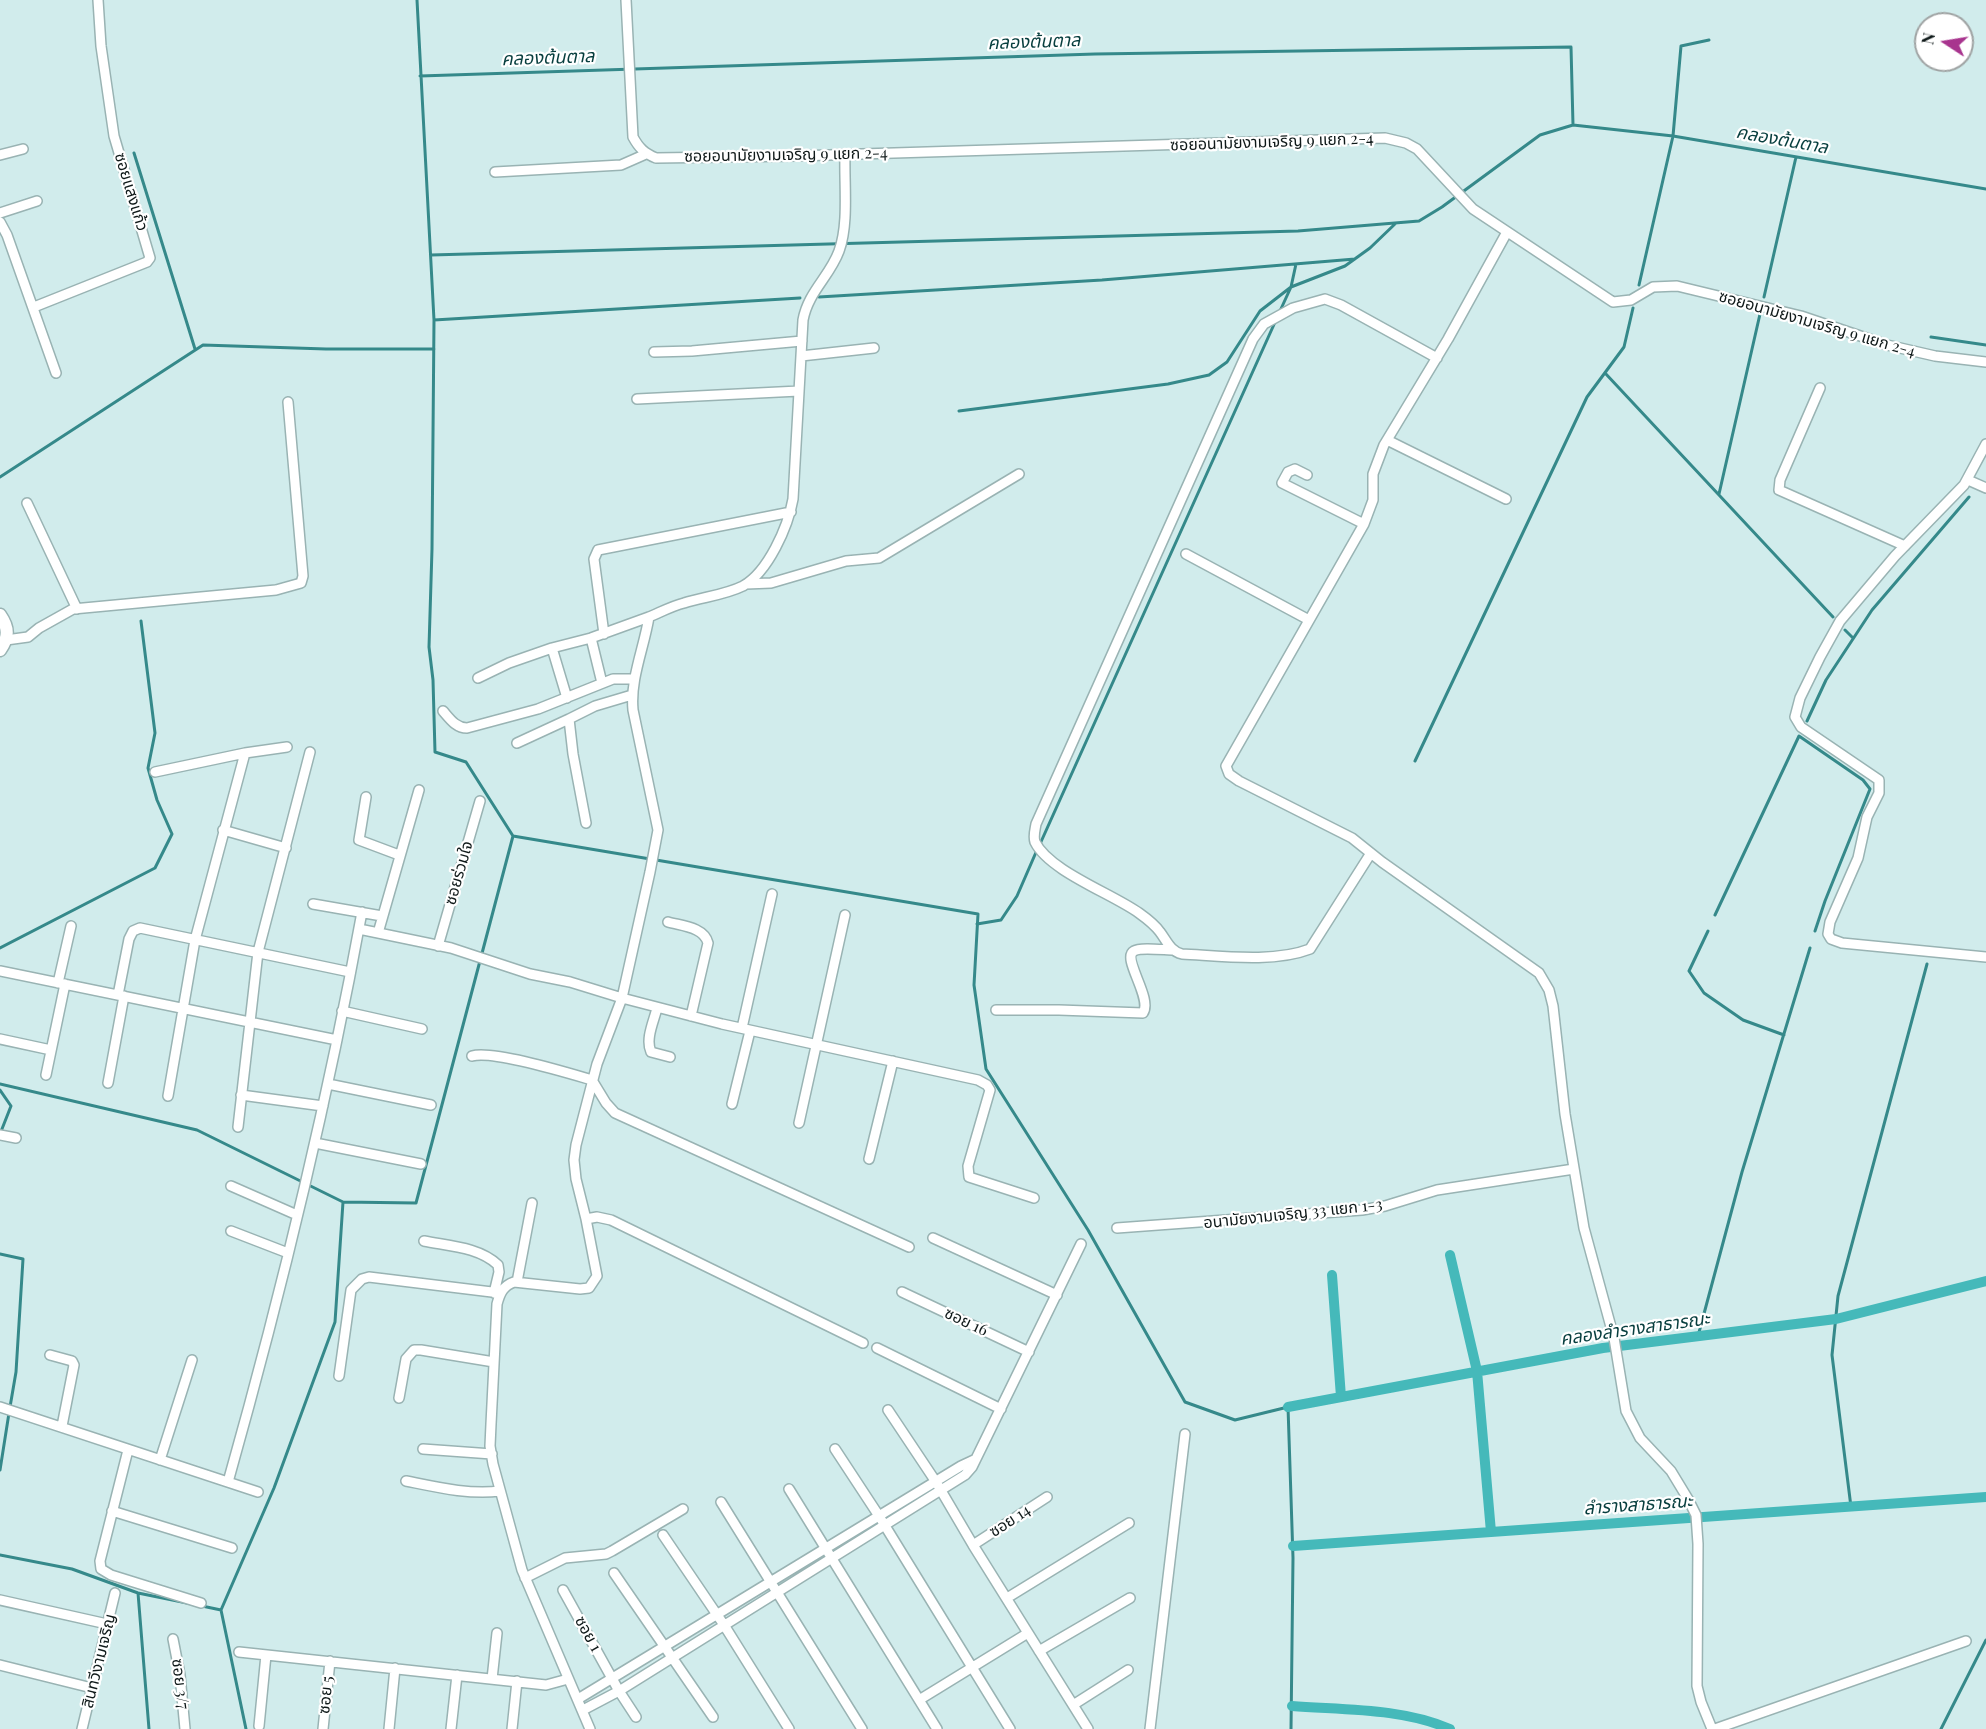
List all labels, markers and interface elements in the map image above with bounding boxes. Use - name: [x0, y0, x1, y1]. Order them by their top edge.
- north arrow: [1914, 12, 1974, 72]
- water label: คลองต้นตาล: [987, 30, 1081, 54]
- text: N: [1916, 31, 1939, 46]
- water label: คลองต้นตาล: [501, 46, 595, 70]
- water label: คลองต้นตาล: [1734, 121, 1830, 159]
- street label: ซอยอนามัยงามเจริญ 9 แยก 2-4: [1170, 129, 1374, 155]
- street label: ซอยอนามัยงามเจริญ 9 แยก 2-4: [684, 144, 888, 166]
- street label: ซอยแสงแก้ว: [110, 151, 152, 233]
- street label: ซอยอนามัยงามเจริญ 9 แยก 2-4: [1716, 287, 1918, 361]
- street label: ซอยร่วมใจ: [441, 839, 477, 907]
- street label: อนามัยงามเจริญ 33 แยก 1-3: [1203, 1195, 1383, 1233]
- street label: ซอย 16: [941, 1304, 991, 1340]
- water label: คลองลำรางสาธารณะ: [1559, 1308, 1711, 1350]
- water label: ลำรางสาธารณะ: [1583, 1490, 1693, 1520]
- street label: ซอย 14: [986, 1501, 1034, 1541]
- street label: สินทวีงามเจริญ: [78, 1612, 120, 1710]
- street label: ซอย 1: [571, 1613, 605, 1655]
- street label: ซอย 3/7: [167, 1657, 193, 1711]
- street label: ซอย 5: [314, 1675, 338, 1715]

